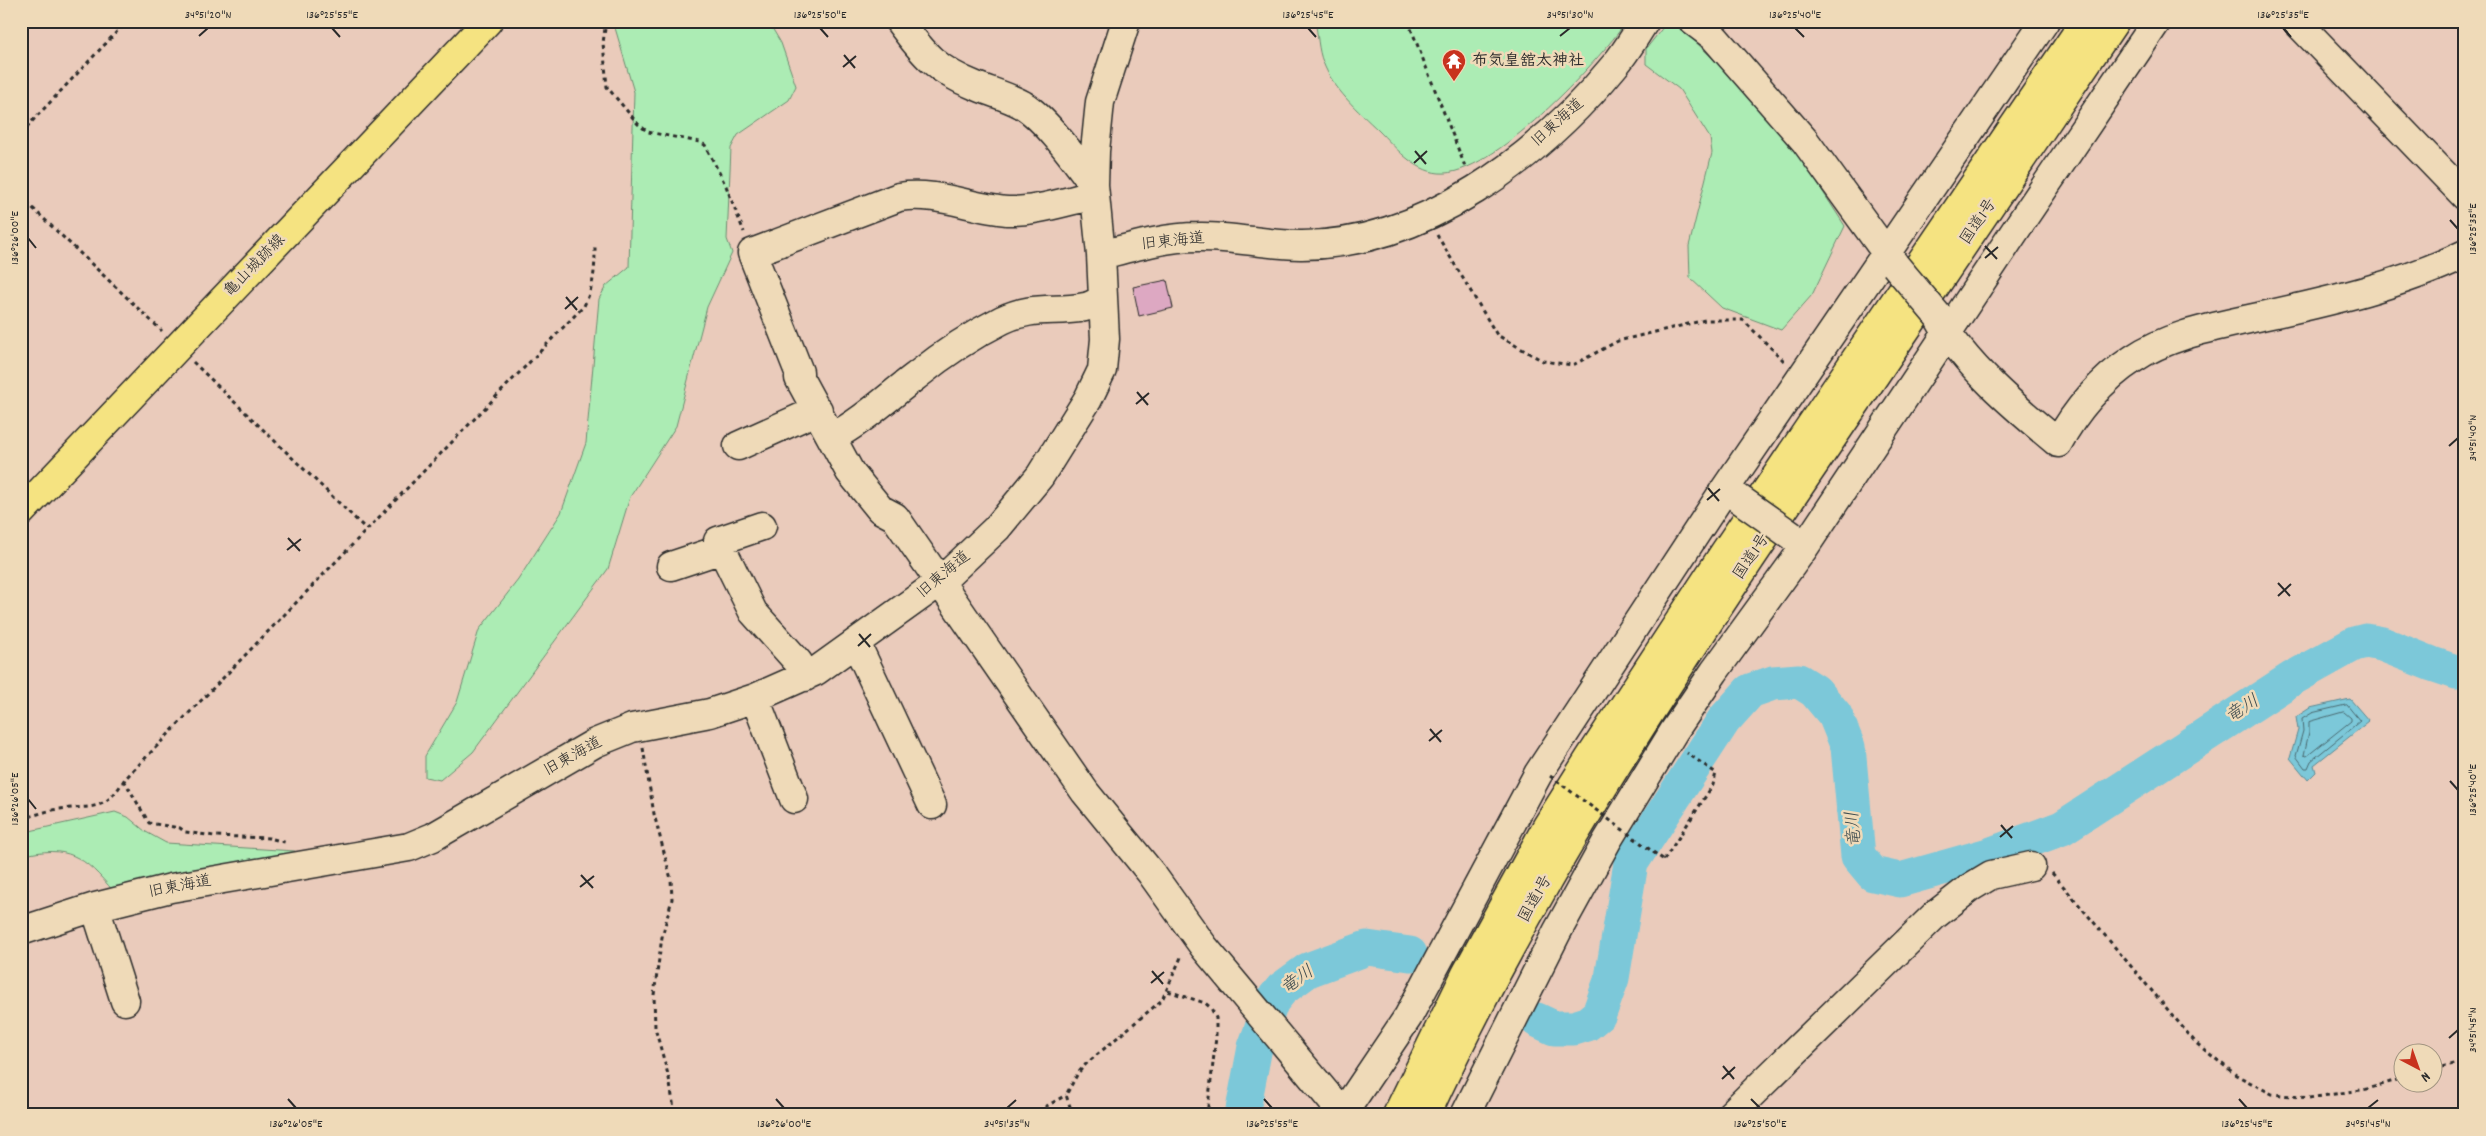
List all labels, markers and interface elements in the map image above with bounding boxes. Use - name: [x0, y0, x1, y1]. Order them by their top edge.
- text: 34°51'20"N: [185, 7, 231, 24]
- text: 136°25'55"E: [306, 7, 358, 24]
- text: 136°25'50"E: [794, 7, 847, 24]
- text: 136°25'45"E: [1282, 7, 1334, 24]
- text: 34°51'30"N: [1547, 7, 1593, 24]
- text: 136°25'40"E: [1769, 7, 1822, 24]
- text: 136°25'35"E: [2257, 7, 2309, 24]
- temple icon: 布気皇舘太神社: [1441, 48, 1467, 82]
- place label: 布気皇舘太神社: [1472, 50, 1584, 73]
- street label: 旧東海道: [1527, 93, 1589, 153]
- street label: 国道1号: [1955, 194, 2003, 250]
- text: 136°25'35"E: [2465, 203, 2482, 255]
- text: 136°26'00"E: [7, 210, 24, 265]
- street label: 旧東海道: [1140, 227, 1206, 257]
- street label: 亀山城跡線: [219, 229, 291, 303]
- text: 34°51'40"N: [2465, 415, 2482, 461]
- street label: 国道1号: [1728, 529, 1776, 585]
- street label: 旧東海道: [912, 546, 976, 604]
- water label: 竜川: [2221, 690, 2265, 730]
- street label: 旧東海道: [539, 731, 607, 783]
- text: 136°25'40"E: [2465, 763, 2482, 816]
- text: 136°26'05"E: [7, 772, 24, 826]
- water label: 竜川: [1841, 810, 1869, 848]
- street label: 旧東海道: [146, 870, 214, 904]
- street label: 国道1号: [1513, 871, 1559, 927]
- water label: 竜川: [1276, 960, 1320, 1002]
- text: 34°51'45"N: [2465, 1007, 2482, 1053]
- north arrow: [2394, 1044, 2444, 1094]
- text: N: [2416, 1066, 2434, 1086]
- text: 136°26'05"E: [270, 1116, 323, 1133]
- text: 136°26'00"E: [757, 1116, 812, 1133]
- text: 34°51'35"N: [984, 1116, 1030, 1133]
- text: 136°25'55"E: [1246, 1116, 1298, 1133]
- text: 136°25'50"E: [1734, 1116, 1787, 1133]
- text: 136°25'45"E: [2221, 1116, 2273, 1133]
- text: 34°51'45"N: [2345, 1116, 2391, 1133]

